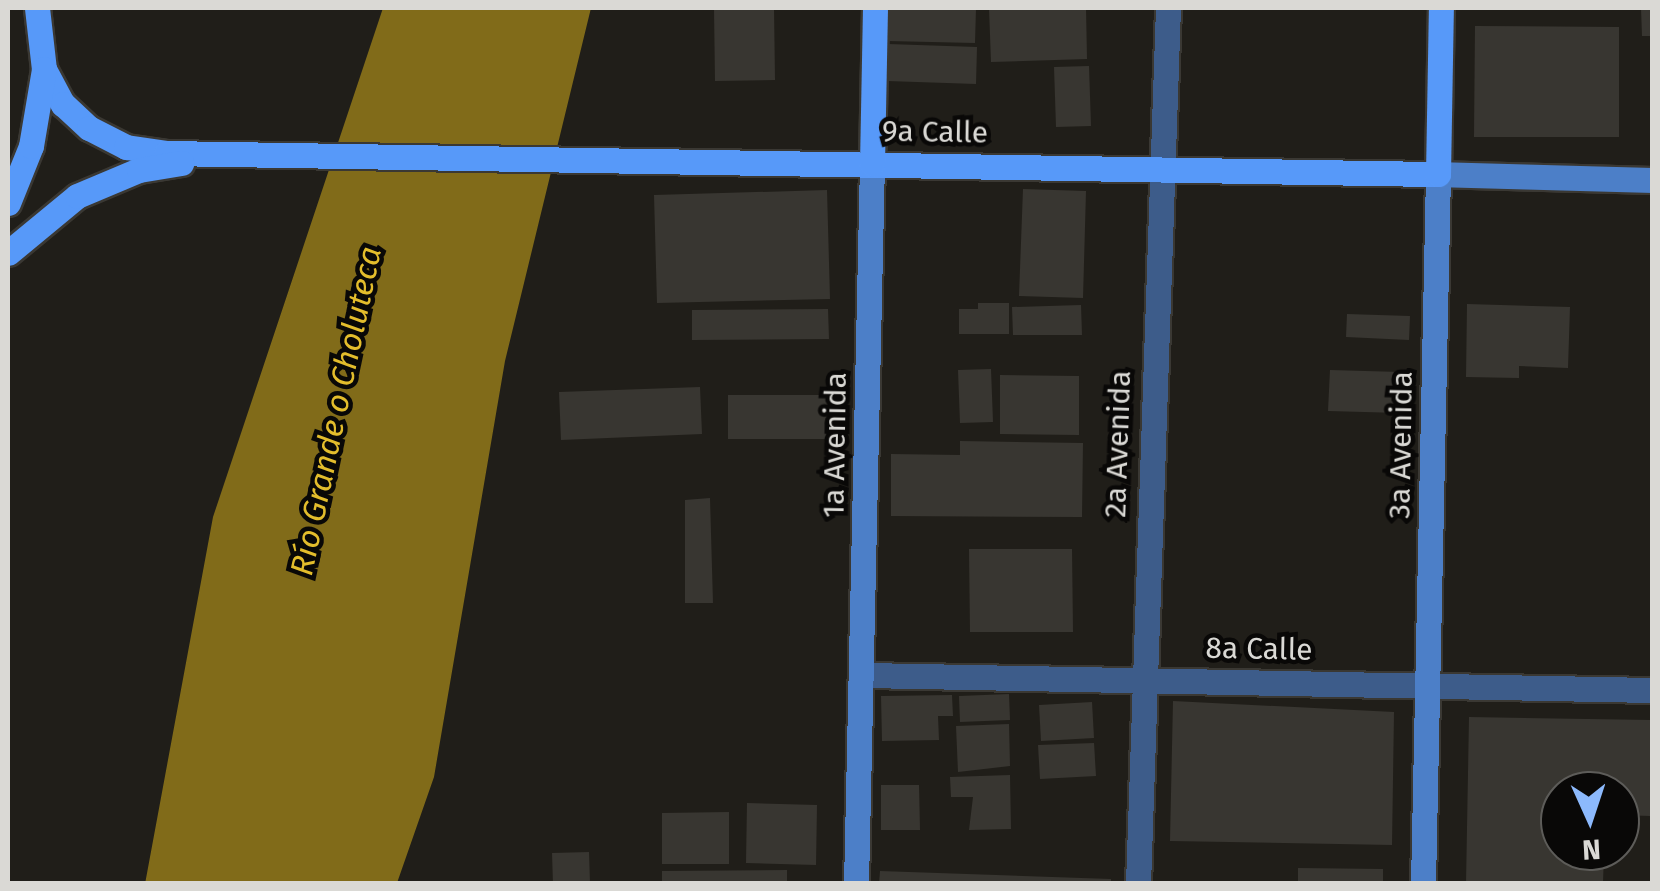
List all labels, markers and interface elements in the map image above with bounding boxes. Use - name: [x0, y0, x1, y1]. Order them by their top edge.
- street label: 9a Calle: [882, 113, 988, 151]
- water label: Río Grande o Choluteca: [282, 243, 390, 579]
- street label: 2a Avenida: [1097, 370, 1139, 518]
- street label: 3a Avenida: [1382, 371, 1420, 519]
- street label: 1a Avenida: [816, 372, 854, 518]
- street label: 8a Calle: [1205, 630, 1313, 668]
- north arrow: [1540, 771, 1640, 871]
- text: N: [1581, 832, 1602, 866]

